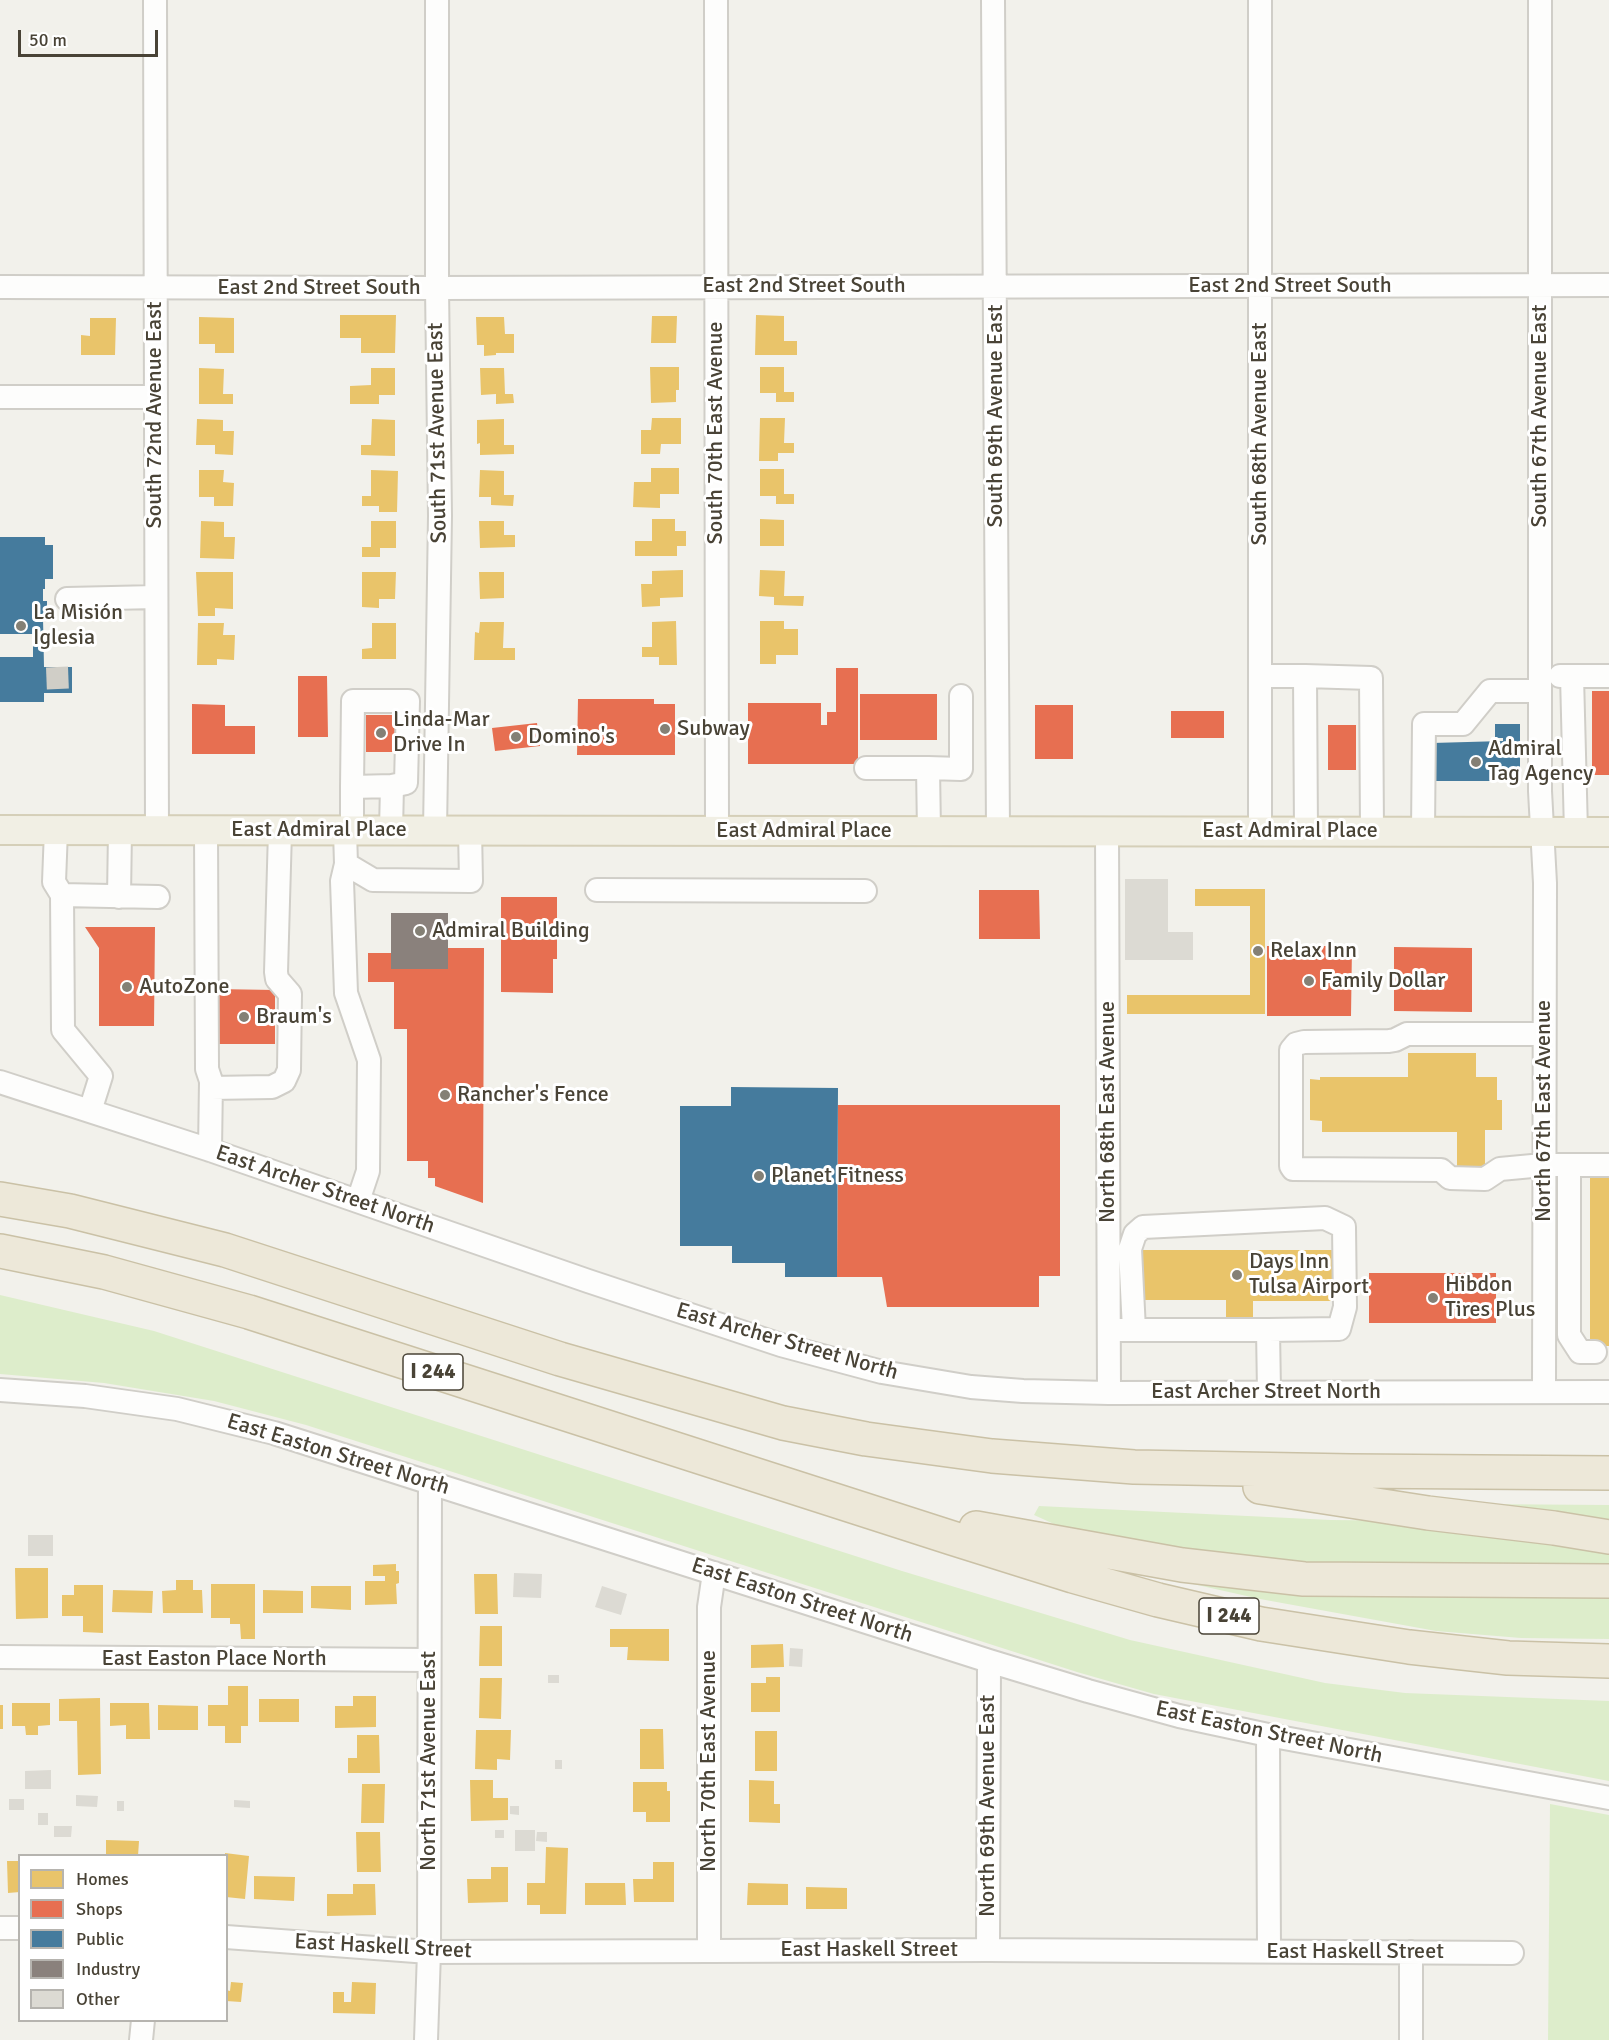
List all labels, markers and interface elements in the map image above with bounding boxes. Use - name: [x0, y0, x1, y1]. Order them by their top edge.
- scale bar: [21, 18, 160, 56]
- text: 50 m: [29, 29, 67, 51]
- street label: East 2nd Street South: [702, 273, 906, 299]
- street label: East 2nd Street South: [1188, 273, 1392, 299]
- street label: East 2nd Street South: [217, 275, 421, 301]
- street label: South 72nd Avenue East: [142, 302, 168, 528]
- street label: South 69th Avenue East: [983, 305, 1009, 527]
- street label: South 67th Avenue East: [1527, 305, 1553, 527]
- street label: South 70th East Avenue: [703, 322, 729, 544]
- street label: South 71st Avenue East: [423, 323, 453, 543]
- street label: South 68th Avenue East: [1247, 323, 1273, 545]
- place label: La Misión Iglesia: [33, 600, 123, 652]
- marker: La Misión Iglesia: [14, 619, 28, 633]
- place label: Linda-Mar Drive In: [393, 707, 490, 758]
- place label: Subway: [677, 716, 750, 742]
- marker: Subway: [658, 722, 672, 736]
- place label: Domino's: [528, 724, 615, 750]
- marker: Linda-Mar Drive In: [374, 726, 388, 740]
- marker: Domino's: [509, 730, 523, 744]
- place label: Admiral Tag Agency: [1488, 736, 1593, 788]
- marker: Admiral Tag Agency: [1469, 755, 1483, 769]
- street label: East Admiral Place: [231, 817, 407, 843]
- street label: East Admiral Place: [716, 818, 892, 844]
- street label: East Admiral Place: [1202, 818, 1378, 844]
- place label: Admiral Building: [432, 918, 590, 944]
- marker: Admiral Building: [413, 924, 427, 938]
- place label: Relax Inn: [1270, 938, 1357, 964]
- marker: Relax Inn: [1251, 944, 1265, 958]
- place label: Family Dollar: [1321, 968, 1445, 994]
- place label: AutoZone: [139, 974, 229, 1000]
- marker: Family Dollar: [1302, 974, 1316, 988]
- marker: AutoZone: [120, 980, 134, 994]
- street label: North 67th East Avenue: [1531, 1000, 1557, 1222]
- street label: North 68th East Avenue: [1095, 1001, 1121, 1223]
- place label: Braum's: [256, 1004, 332, 1030]
- marker: Braum's: [237, 1010, 251, 1024]
- place label: Rancher's Fence: [457, 1082, 609, 1108]
- marker: Rancher's Fence: [438, 1088, 452, 1102]
- street label: East Archer Street North: [212, 1140, 438, 1240]
- place label: Planet Fitness: [771, 1163, 904, 1189]
- marker: Planet Fitness: [752, 1169, 766, 1183]
- place label: Days Inn Tulsa Airport: [1249, 1249, 1369, 1300]
- marker: Days Inn Tulsa Airport: [1230, 1268, 1244, 1282]
- place label: Hibdon Tires Plus: [1445, 1272, 1535, 1324]
- marker: Hibdon Tires Plus: [1426, 1291, 1440, 1305]
- street label: East Archer Street North: [673, 1298, 901, 1386]
- road number: I 244: [403, 1354, 463, 1390]
- street label: East Archer Street North: [1151, 1379, 1381, 1405]
- street label: East Easton Street North: [224, 1409, 452, 1501]
- street label: East Easton Street North: [688, 1553, 916, 1649]
- road number: I 244: [1199, 1598, 1259, 1634]
- street label: East Easton Place North: [101, 1646, 327, 1672]
- street label: North 70th East Avenue: [696, 1650, 722, 1872]
- street label: North 71st Avenue East: [416, 1651, 442, 1871]
- street label: North 69th Avenue East: [975, 1695, 1001, 1917]
- street label: East Easton Street North: [1153, 1696, 1385, 1770]
- legend: [18, 1854, 228, 2022]
- text: Homes: [76, 1868, 129, 1890]
- text: Shops: [76, 1898, 123, 1920]
- text: Public: [76, 1928, 124, 1950]
- street label: East Haskell Street: [294, 1929, 472, 1965]
- street label: East Haskell Street: [780, 1937, 958, 1963]
- street label: East Haskell Street: [1266, 1939, 1444, 1965]
- text: Industry: [76, 1958, 140, 1980]
- text: Other: [76, 1988, 120, 2010]

